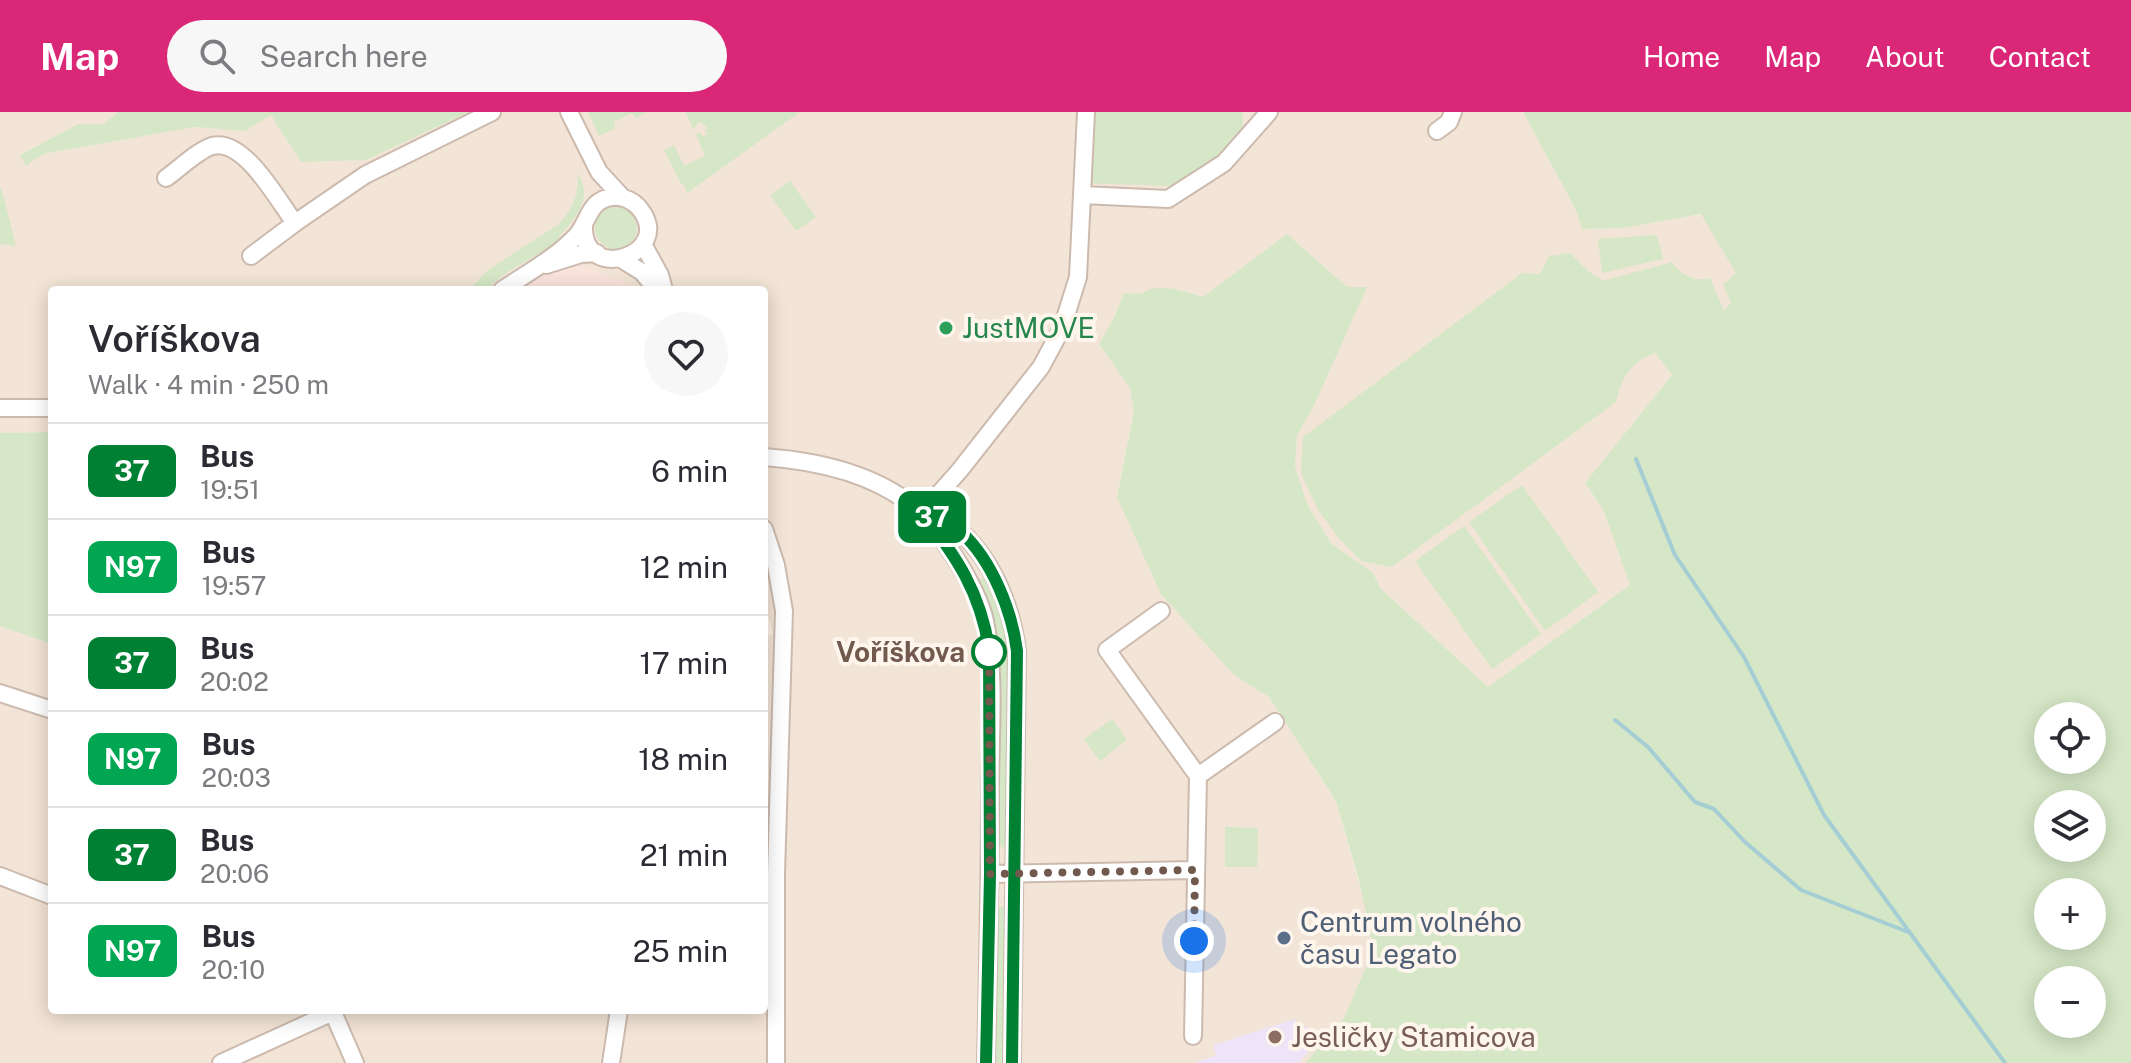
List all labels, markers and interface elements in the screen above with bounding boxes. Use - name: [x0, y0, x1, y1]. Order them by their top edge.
- search box: [167, 20, 727, 92]
- text: Map: [40, 34, 119, 79]
- icon: search: [195, 34, 239, 78]
- text: Search here: [259, 38, 428, 74]
- text: Home: [1643, 40, 1720, 73]
- text: Map: [1764, 40, 1821, 73]
- text: About: [1865, 40, 1945, 73]
- text: Contact: [1989, 40, 2091, 73]
- place label: JustMOVE: [962, 311, 1095, 344]
- button: heart: [644, 312, 728, 396]
- text: Voříškova: [88, 316, 261, 361]
- marker: JustMOVE: [937, 319, 955, 337]
- text: Walk · 4 min · 250 m: [88, 369, 329, 400]
- text: Bus: [200, 438, 254, 474]
- text: 6 min: [651, 453, 728, 489]
- text: 37: [114, 454, 150, 487]
- text: 19:51: [200, 474, 260, 505]
- line badge: 37: [896, 491, 968, 543]
- text: 37: [914, 500, 950, 533]
- text: Bus: [201, 534, 256, 570]
- text: 12 min: [640, 549, 728, 585]
- text: N97: [104, 550, 161, 583]
- text: 19:57: [201, 570, 266, 601]
- text: Bus: [200, 630, 254, 666]
- place label: Voříškova: [836, 635, 965, 668]
- marker: Voříškova: [972, 635, 1006, 669]
- text: 17 min: [640, 645, 728, 681]
- text: 37: [114, 646, 150, 679]
- text: 20:02: [200, 666, 269, 697]
- map controls: [2034, 702, 2106, 1038]
- button: locate: [2034, 702, 2106, 774]
- text: Bus: [201, 726, 256, 762]
- text: 18 min: [638, 741, 728, 777]
- text: N97: [104, 742, 161, 775]
- text: 20:03: [201, 762, 271, 793]
- button: layers: [2034, 790, 2106, 862]
- text: Bus: [200, 822, 254, 858]
- text: 21 min: [640, 837, 728, 873]
- text: 37: [114, 838, 150, 871]
- text: 20:06: [200, 858, 269, 889]
- button: +: [2034, 878, 2106, 950]
- place label: Centrum volného času Legato: [1300, 905, 1522, 970]
- text: Bus: [201, 918, 256, 954]
- your location: [1174, 921, 1214, 961]
- marker: Centrum volného času Legato: [1275, 929, 1293, 947]
- text: 25 min: [633, 933, 728, 969]
- text: N97: [104, 934, 161, 967]
- text: 20:10: [201, 954, 265, 985]
- button: −: [2034, 966, 2106, 1038]
- place label: Jesličky Stamicova: [1291, 1020, 1536, 1053]
- marker: Jesličky Stamicova: [1266, 1028, 1284, 1046]

